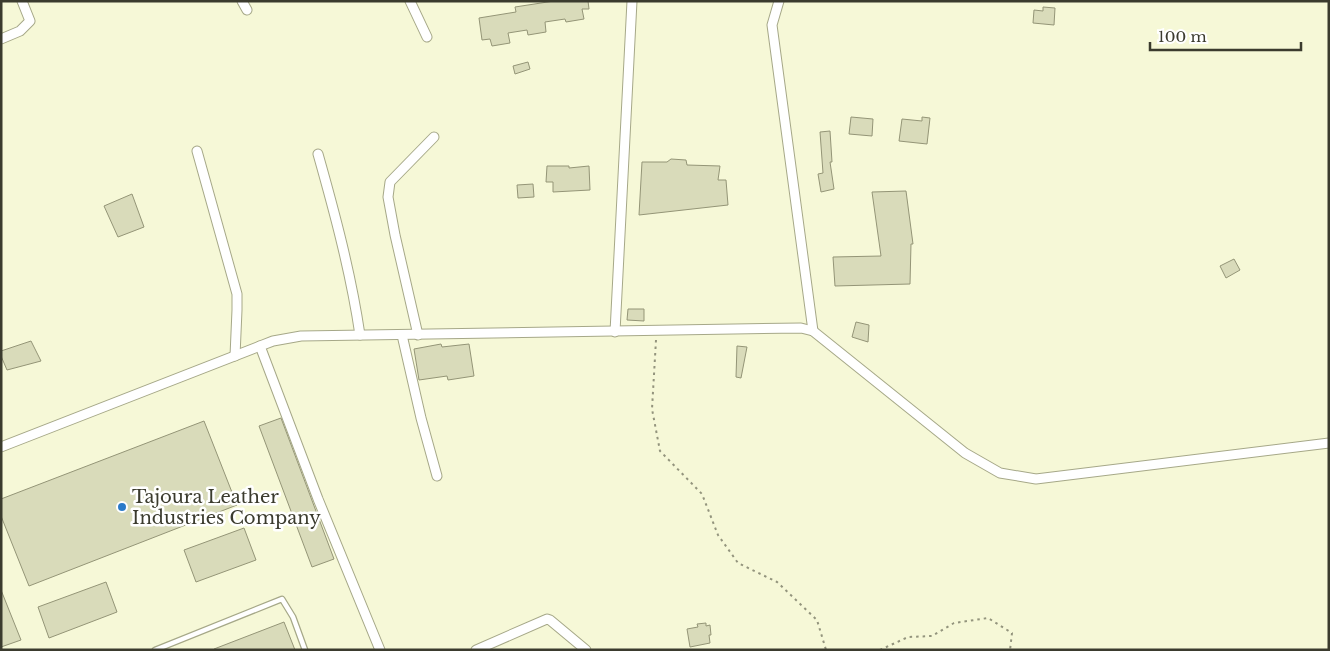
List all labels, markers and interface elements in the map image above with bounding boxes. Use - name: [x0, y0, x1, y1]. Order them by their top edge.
- scale bar: [1150, 20, 1301, 52]
- text: 100 m: [1158, 27, 1207, 46]
- place label: Tajoura Leather Industries Company: [132, 486, 321, 529]
- marker: Tajoura Leather Industries Company: [116, 501, 128, 513]

